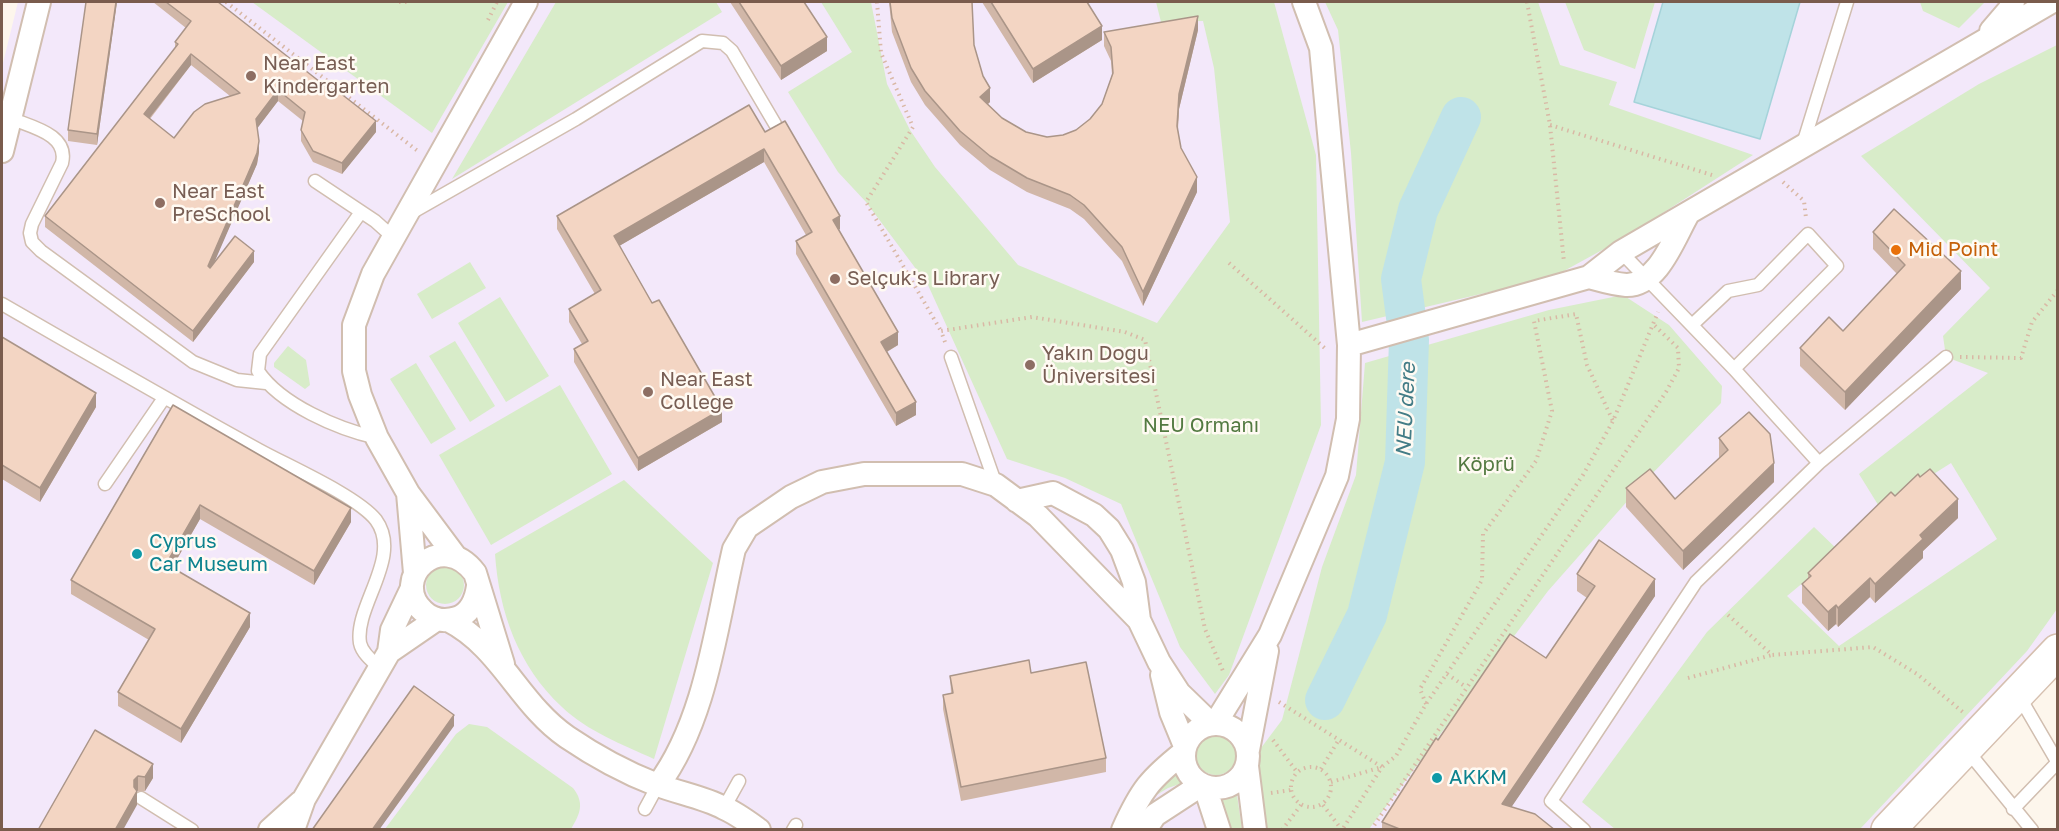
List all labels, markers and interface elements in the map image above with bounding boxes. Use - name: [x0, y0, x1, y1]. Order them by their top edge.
- place label: Near East Kindergarten: [263, 52, 390, 99]
- marker: Near East Kindergarten: [244, 69, 258, 83]
- place label: Near East PreSchool: [172, 180, 271, 227]
- marker: Near East PreSchool: [153, 196, 167, 210]
- place label: Mid Point: [1908, 238, 1998, 262]
- marker: Mid Point: [1889, 243, 1903, 257]
- place label: Selçuk's Library: [847, 267, 1000, 291]
- marker: Selçuk's Library: [828, 272, 842, 286]
- place label: Yakın Doğu Üniversitesi: [1042, 342, 1156, 389]
- marker: Yakın Doğu Üniversitesi: [1023, 358, 1037, 372]
- water label: NEU dere: [1391, 362, 1421, 458]
- place label: Near East College: [660, 368, 753, 415]
- marker: Near East College: [641, 385, 655, 399]
- park label: NEU Ormanı: [1143, 414, 1259, 438]
- park label: Köprü: [1457, 453, 1515, 477]
- place label: Cyprus Car Museum: [149, 530, 268, 577]
- marker: Cyprus Car Museum: [130, 547, 144, 561]
- place label: AKKM: [1449, 766, 1507, 790]
- marker: AKKM: [1430, 771, 1444, 785]

